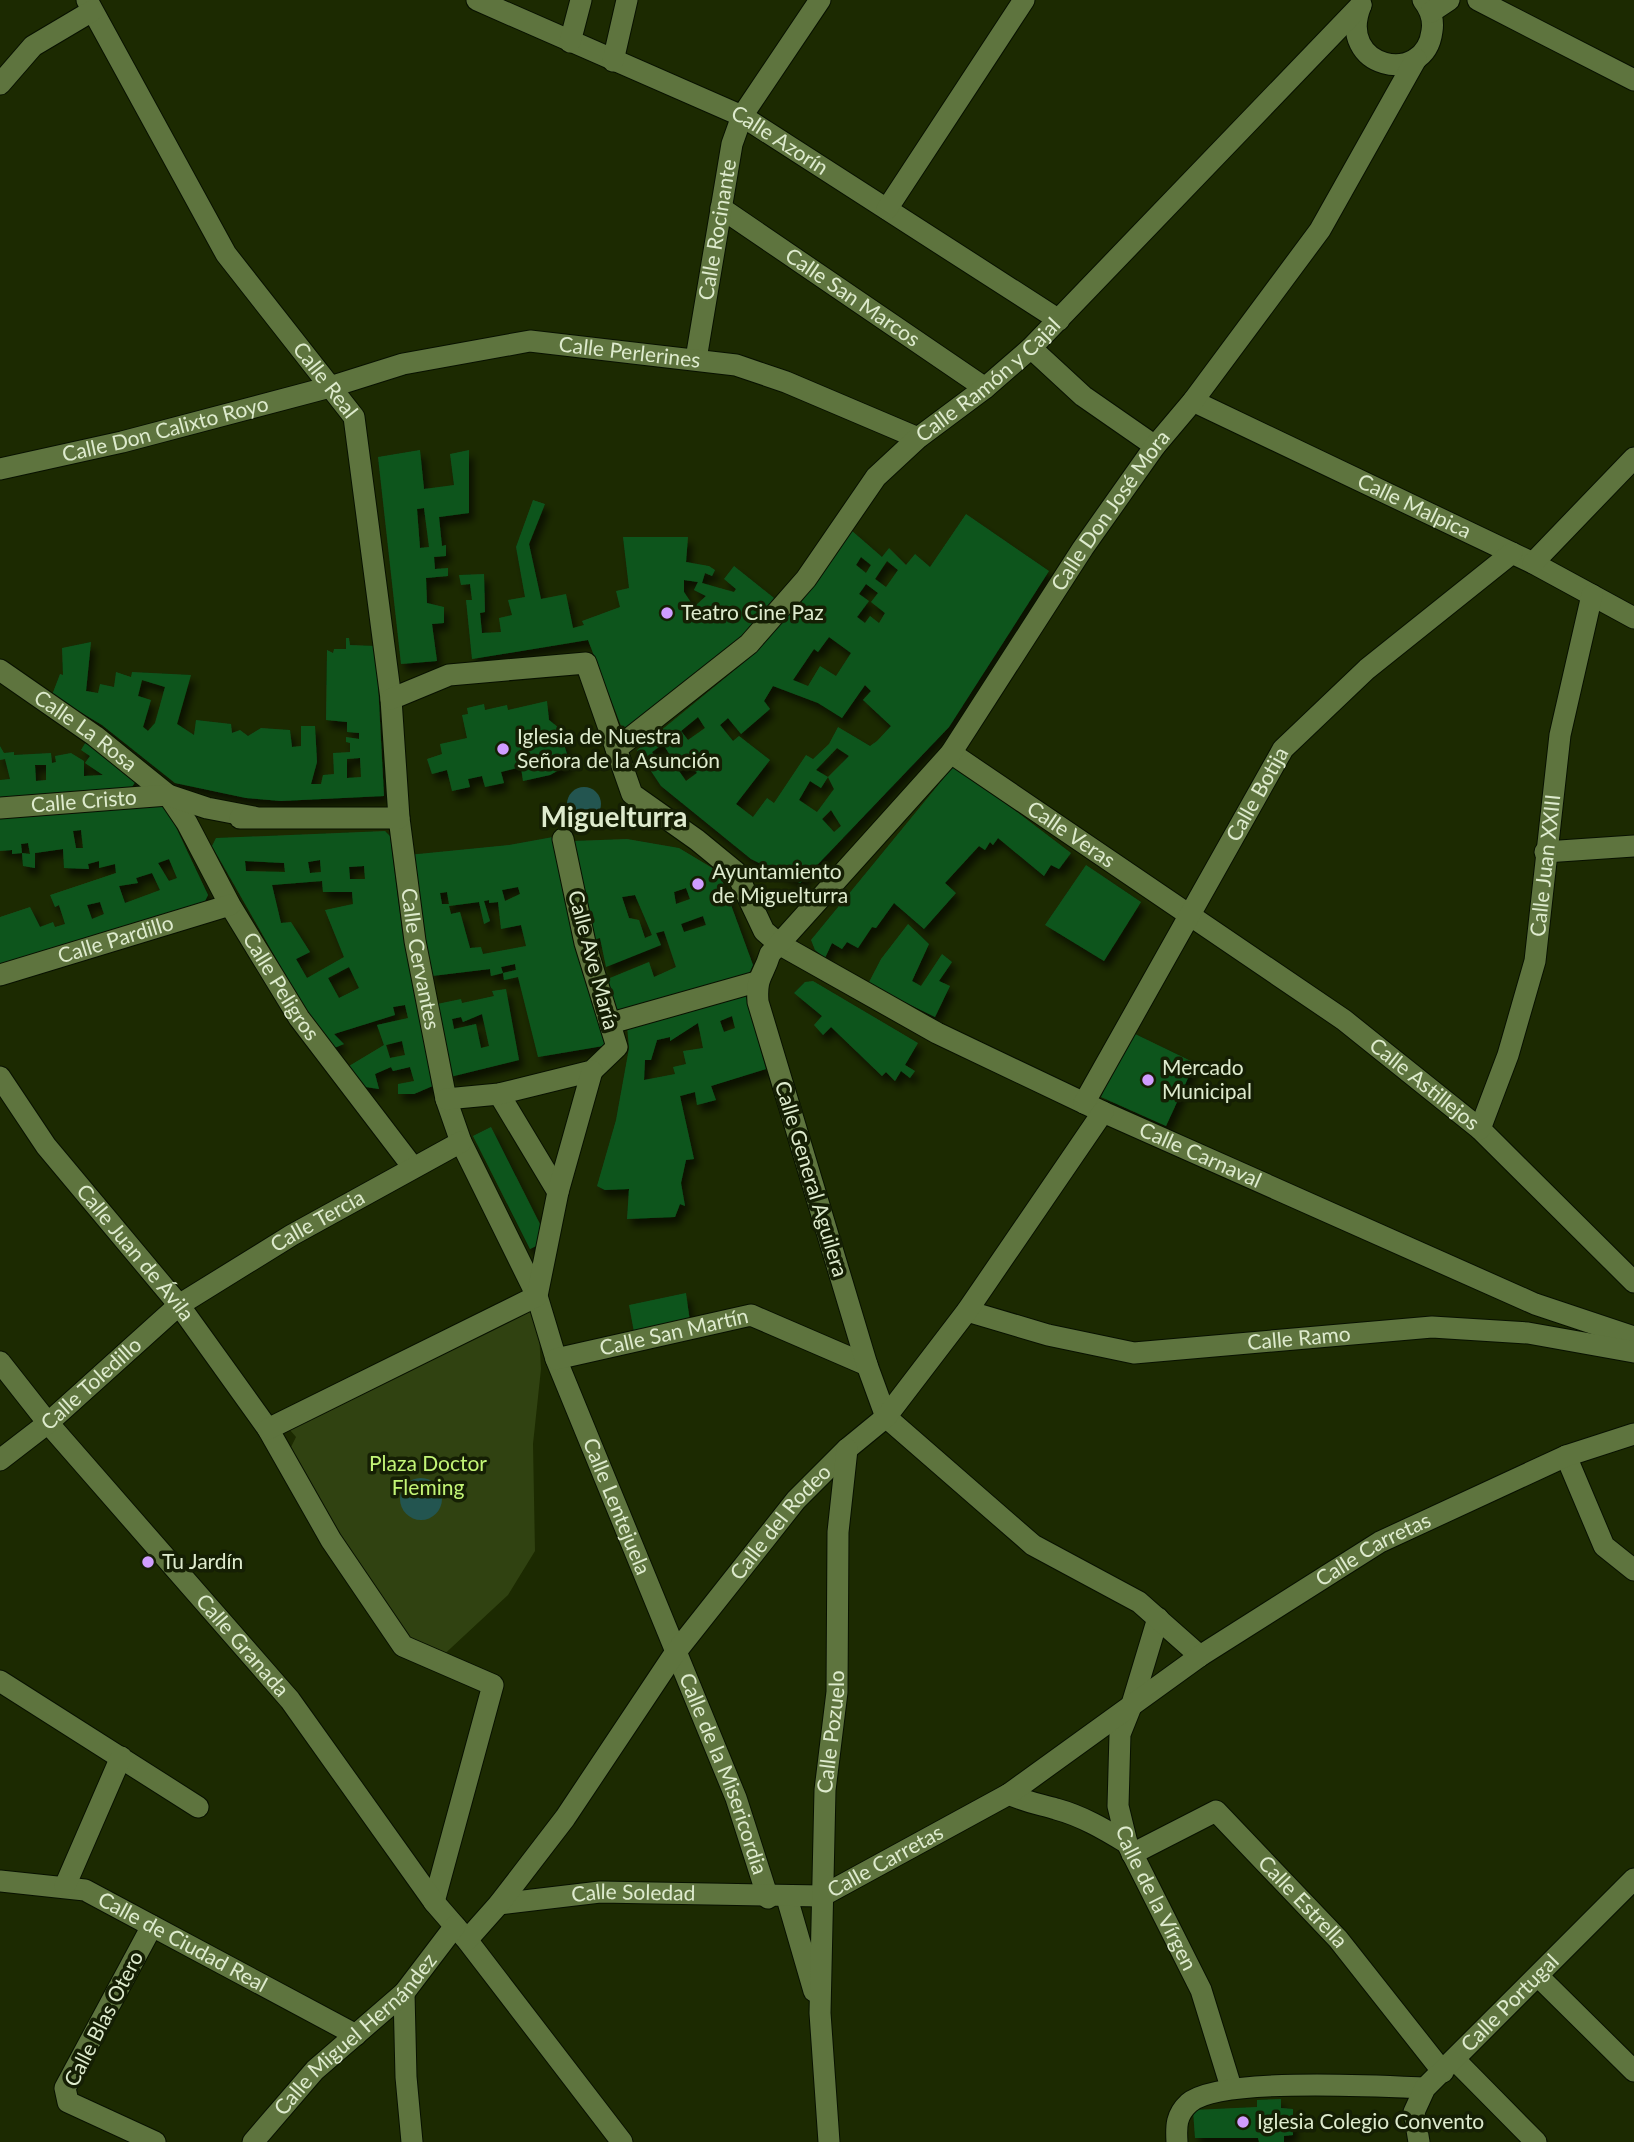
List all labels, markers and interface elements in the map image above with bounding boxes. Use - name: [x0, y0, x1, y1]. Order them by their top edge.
- street label: Calle Azorín: [728, 99, 833, 179]
- street label: Calle Rocinante: [692, 157, 740, 302]
- street label: Calle San Marcos: [781, 242, 925, 351]
- street label: Calle Ramón y Cajal: [910, 312, 1064, 446]
- street label: Calle Perlerines: [558, 330, 702, 372]
- street label: Calle Real: [289, 336, 364, 422]
- street label: Calle Don Calixto Royo: [59, 390, 271, 466]
- street label: Calle Don José Mora: [1045, 424, 1174, 595]
- street label: Calle Malpica: [1354, 467, 1476, 543]
- place label: Teatro Cine Paz: [681, 599, 824, 624]
- marker: Teatro Cine Paz: [659, 605, 675, 621]
- street label: Calle La Rosa: [30, 684, 143, 776]
- place label: Iglesia de Nuestra Señora de la Asunción: [517, 723, 720, 772]
- marker: Iglesia de Nuestra Señora de la Asunción: [495, 741, 511, 757]
- street label: Calle Botija: [1220, 742, 1293, 845]
- street label: Calle Cristo: [30, 783, 138, 817]
- street label: Calle Juan XXIII: [1524, 793, 1564, 938]
- street label: Calle Veras: [1023, 795, 1121, 872]
- district label: Miguelturra: [541, 799, 688, 833]
- place label: Ayuntamiento de Miguelturra: [712, 858, 848, 907]
- marker: Ayuntamiento de Miguelturra: [690, 876, 706, 892]
- street label: Calle Cervantes: [397, 886, 446, 1032]
- street label: Calle Ave María: [564, 887, 625, 1032]
- street label: Calle Pardillo: [55, 909, 176, 968]
- street label: Calle Peligros: [239, 927, 325, 1045]
- street label: Calle Astillejos: [1365, 1032, 1485, 1135]
- place label: Mercado Municipal: [1162, 1054, 1252, 1103]
- marker: Mercado Municipal: [1140, 1072, 1156, 1088]
- street label: Calle General Aguilera: [771, 1078, 854, 1279]
- street label: Calle Carnaval: [1136, 1116, 1266, 1192]
- street label: Calle Juan de Ávila: [72, 1178, 200, 1325]
- street label: Calle Tercia: [265, 1184, 368, 1256]
- street label: Calle San Martín: [597, 1302, 750, 1360]
- street label: Calle Ramo: [1246, 1320, 1352, 1354]
- street label: Calle Toledillo: [35, 1331, 146, 1435]
- street label: Calle Lentejuela: [579, 1434, 657, 1578]
- park label: Plaza Doctor Fleming: [369, 1450, 487, 1499]
- street label: Calle del Rodeo: [724, 1458, 835, 1584]
- street label: Calle Carretas: [1310, 1506, 1434, 1591]
- place label: Tu Jardín: [162, 1548, 243, 1573]
- marker: Tu Jardín: [140, 1554, 156, 1570]
- street label: Calle Granada: [192, 1588, 295, 1701]
- street label: Calle de la Misericordia: [675, 1669, 774, 1877]
- street label: Calle Pozuelo: [811, 1670, 849, 1795]
- street label: Calle Carretas: [822, 1818, 947, 1902]
- street label: Calle de la Vírgen: [1112, 1822, 1203, 1974]
- street label: Calle Estrella: [1254, 1850, 1354, 1952]
- street label: Calle Soledad: [570, 1878, 696, 1906]
- street label: Calle de Ciudad Real: [94, 1885, 272, 1996]
- street label: Calle Blas Otero: [58, 1946, 148, 2090]
- street label: Calle Miguel Hernández: [268, 1948, 441, 2120]
- street label: Calle Portugal: [1455, 1948, 1563, 2056]
- place label: Iglesia Colegio Convento: [1257, 2108, 1484, 2133]
- marker: Iglesia Colegio Convento: [1235, 2114, 1251, 2130]

